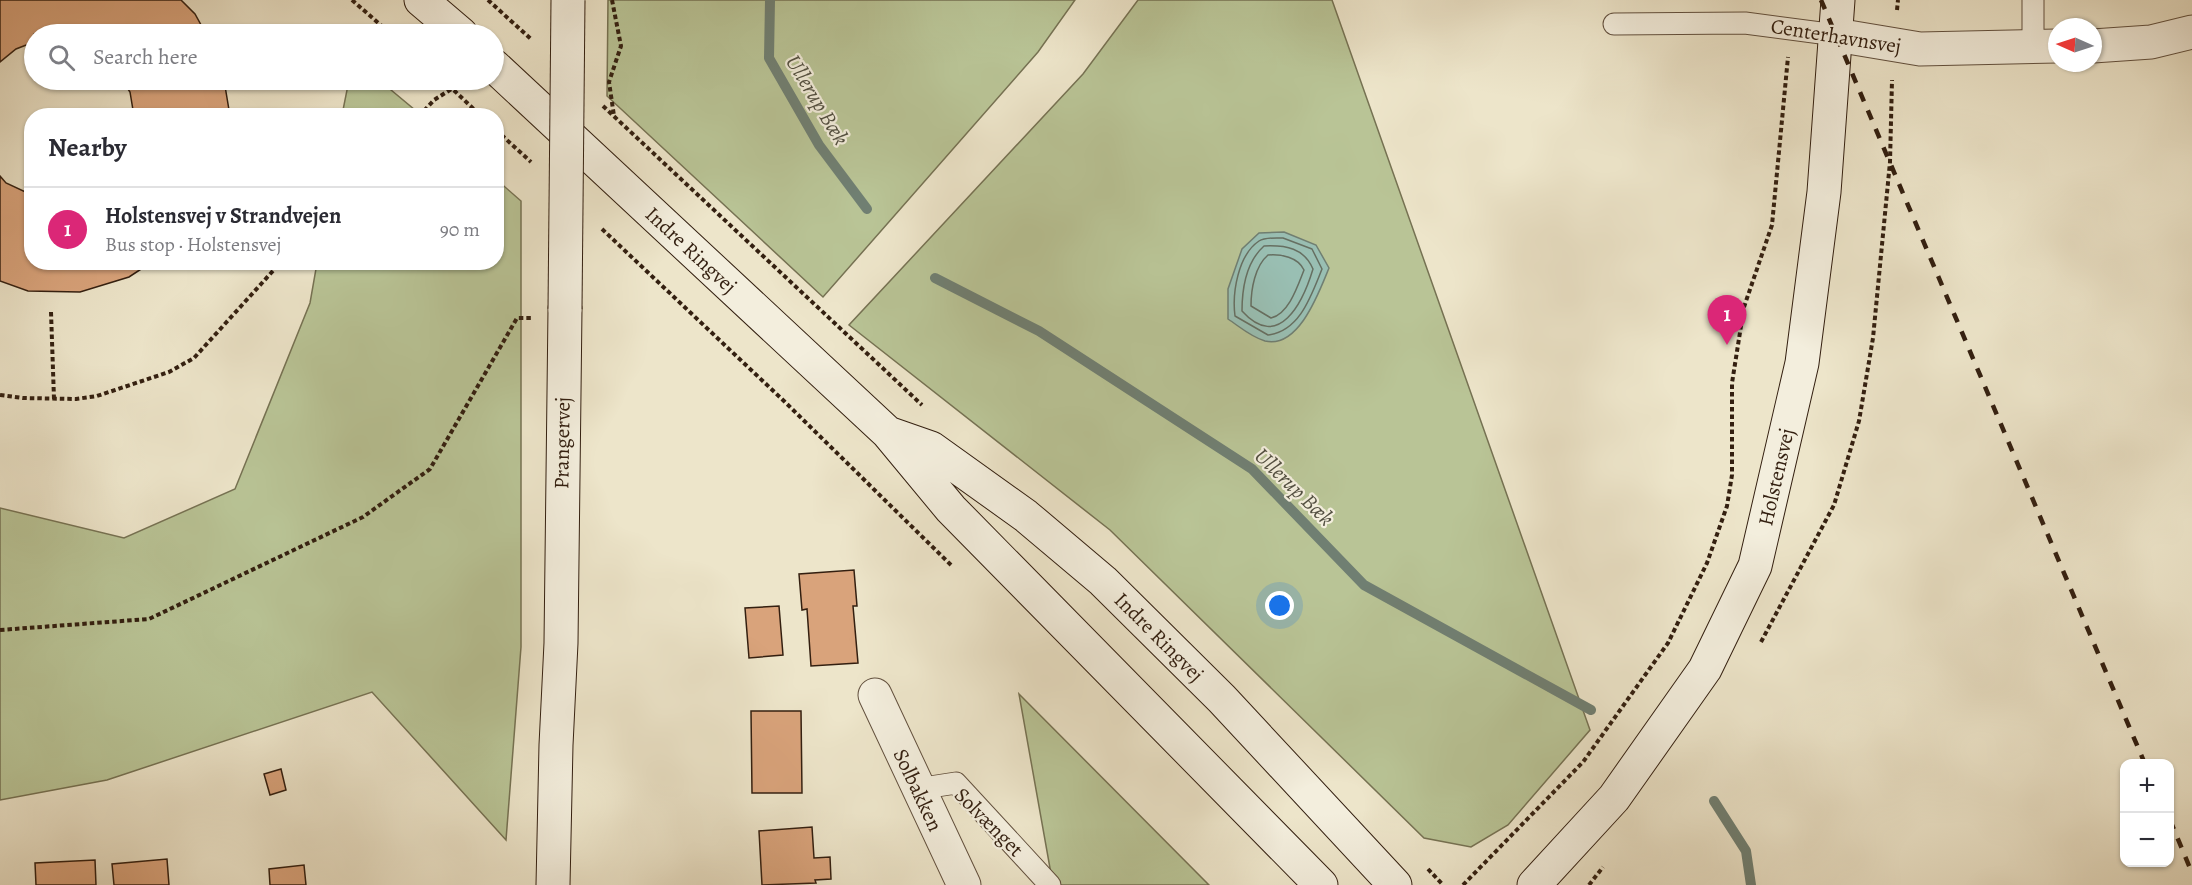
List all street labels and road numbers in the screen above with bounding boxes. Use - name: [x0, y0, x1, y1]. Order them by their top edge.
- street label: Centerhavnsvej: [1769, 12, 1903, 60]
- street label: Indre Ringvej: [639, 200, 743, 300]
- street label: Prangervej: [547, 397, 577, 489]
- street label: Holstensvej: [1751, 425, 1801, 529]
- street label: Indre Ringvej: [1108, 586, 1210, 688]
- street label: Solbakken: [887, 744, 949, 836]
- street label: Solvænget: [948, 781, 1030, 863]

